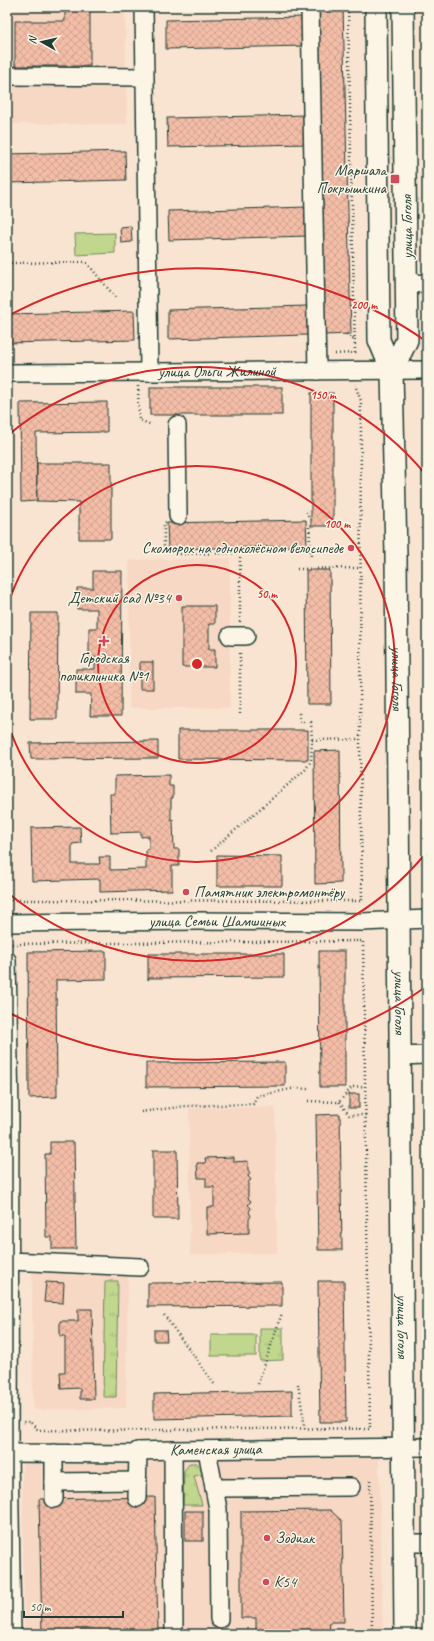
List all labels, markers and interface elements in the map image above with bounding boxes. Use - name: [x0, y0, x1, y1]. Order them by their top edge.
- north arrow: [22, 22, 62, 62]
- text: N: [25, 34, 40, 45]
- place label: Маршала Покрышкина: [317, 160, 388, 198]
- marker: Маршала Покрышкина: [389, 173, 401, 185]
- street label: улица Гоголя: [396, 193, 418, 260]
- text: 200 m: [351, 297, 378, 313]
- street label: улица Ольги Жилиной: [157, 361, 277, 382]
- text: 150 m: [310, 387, 337, 403]
- text: 100 m: [324, 516, 351, 532]
- place label: Скоморох на одноколёсном велосипеде: [142, 538, 345, 558]
- marker: Скоморох на одноколёсном велосипеде: [346, 543, 356, 553]
- text: 50 m: [257, 586, 278, 602]
- place label: Детский сад №34: [68, 588, 173, 608]
- marker: Детский сад №34: [174, 593, 184, 603]
- marker: Городская поликлиника №1: [98, 635, 110, 647]
- street label: улица Гоголя: [387, 645, 407, 712]
- place label: Городская поликлиника №1: [59, 648, 150, 686]
- centre of rings: [190, 657, 204, 671]
- place label: Памятник электромонтёру: [194, 882, 346, 902]
- marker: Памятник электромонтёру: [181, 887, 191, 897]
- street label: улица Семьи Шамшиных: [148, 911, 287, 932]
- street label: улица Гоголя: [389, 969, 410, 1036]
- street label: улица Гоголя: [392, 1293, 413, 1360]
- street label: Каменская улица: [170, 1439, 263, 1460]
- place label: Зодиак: [275, 1528, 315, 1548]
- marker: Зодиак: [262, 1533, 272, 1543]
- place label: К54: [274, 1572, 298, 1592]
- marker: К54: [261, 1577, 271, 1587]
- scale bar: [24, 1593, 123, 1619]
- text: 50 m: [30, 1599, 52, 1615]

